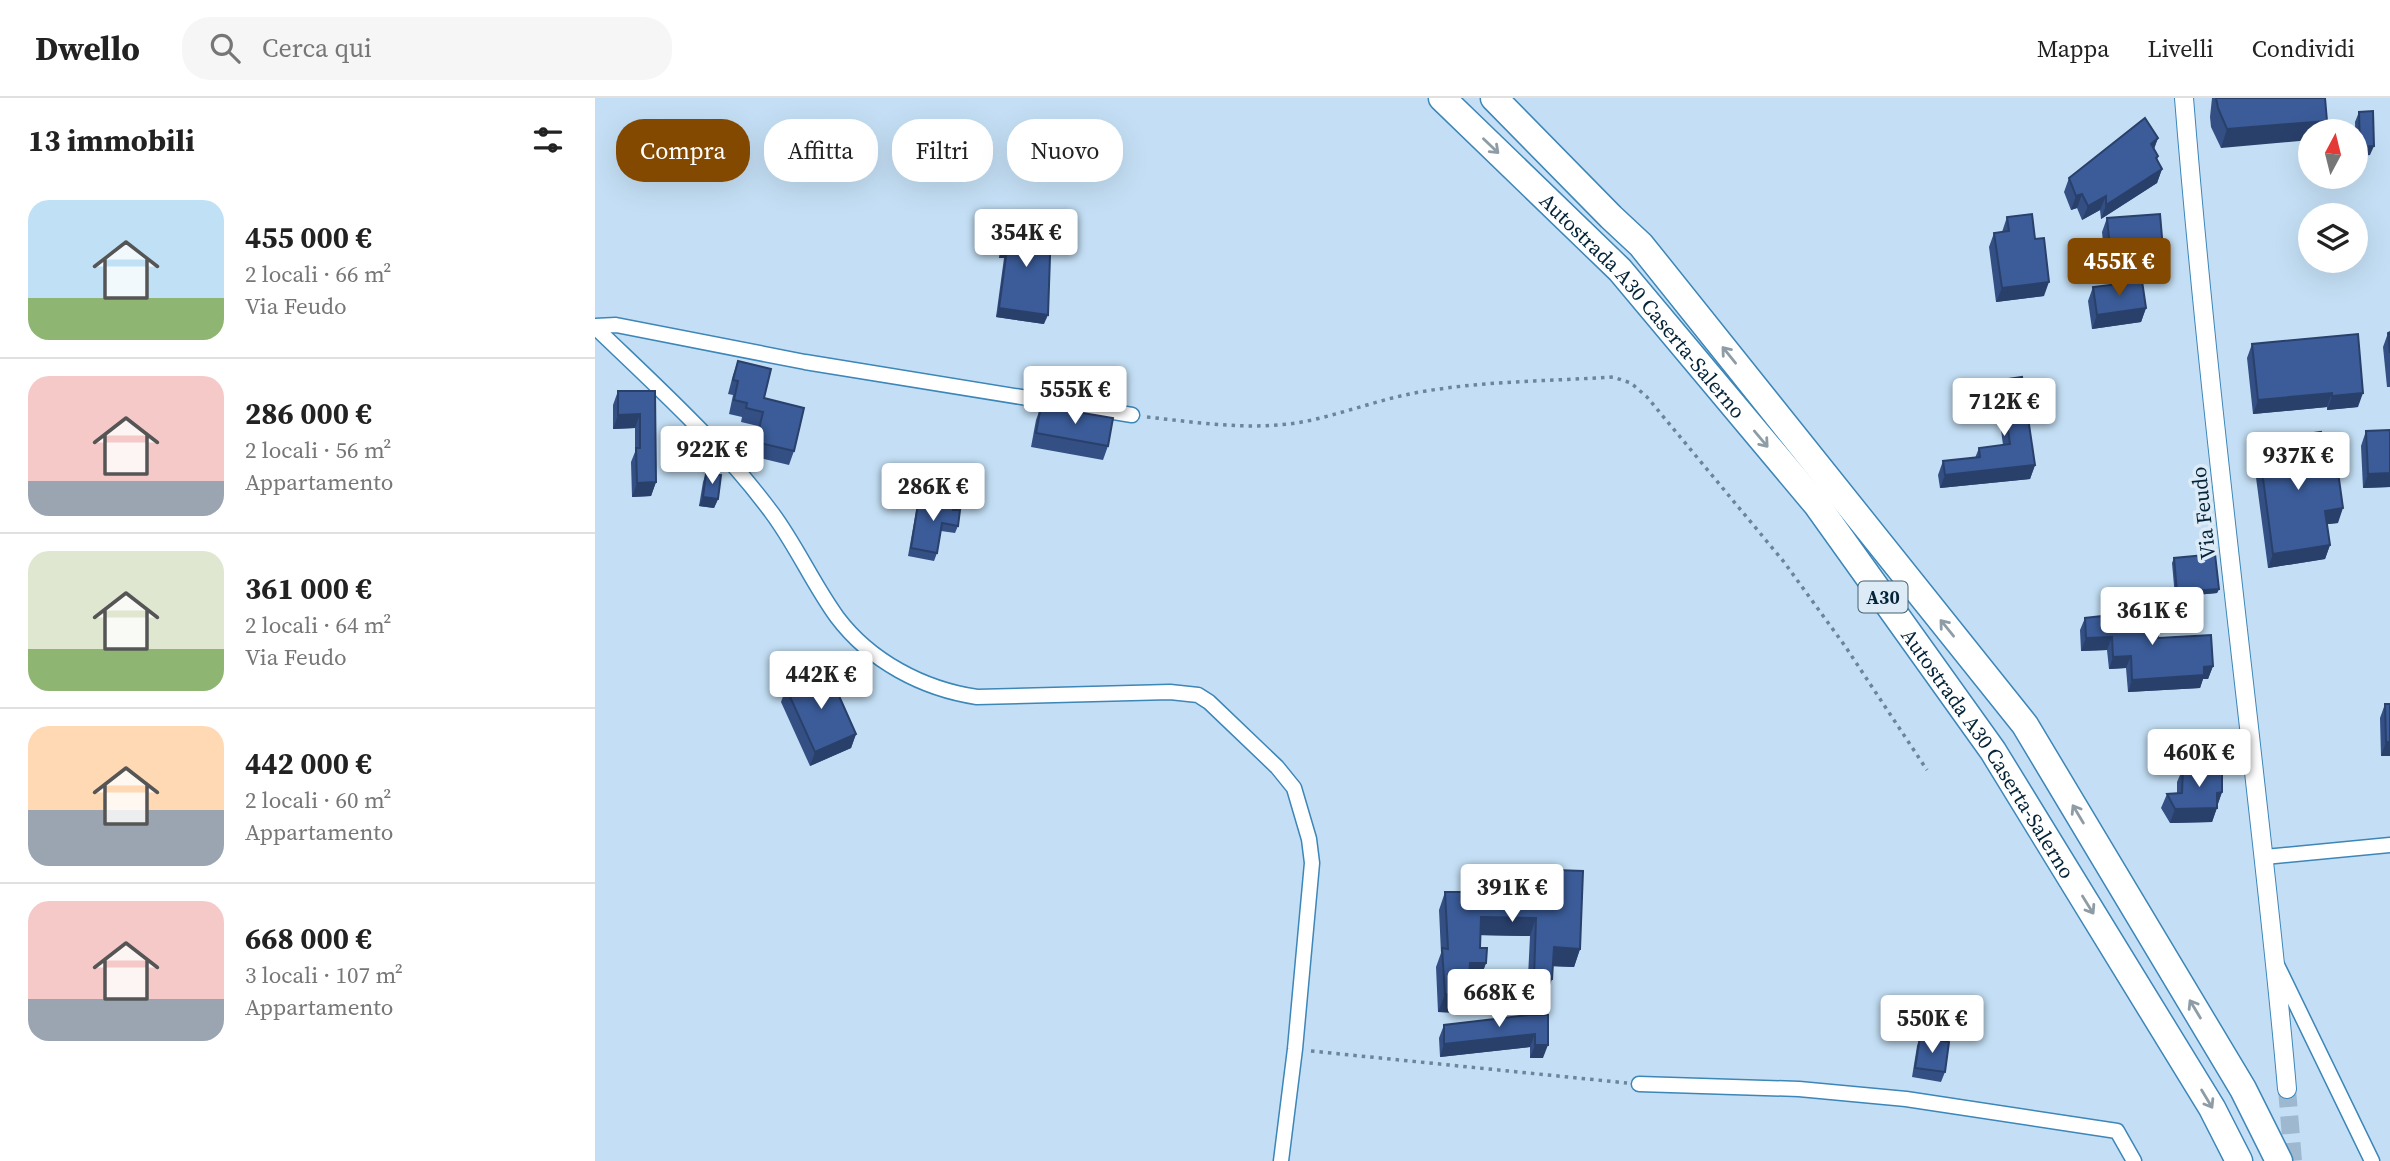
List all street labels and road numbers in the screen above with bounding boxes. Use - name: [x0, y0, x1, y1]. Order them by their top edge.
- street label: Autostrada A30 Caserta-Salerno: [1534, 186, 1753, 424]
- street label: Via Feudo: [2184, 465, 2222, 561]
- road number: A30: [1859, 582, 1907, 612]
- street label: Autostrada A30 Caserta-Salerno: [1895, 622, 2082, 884]

